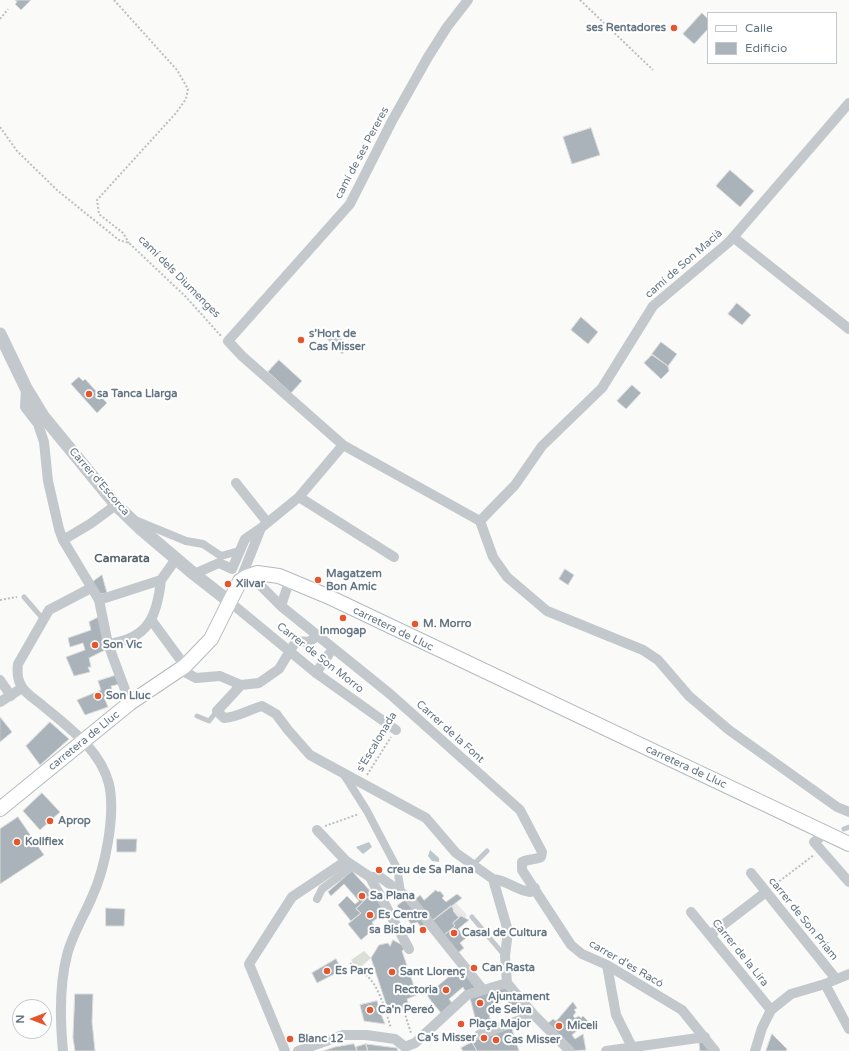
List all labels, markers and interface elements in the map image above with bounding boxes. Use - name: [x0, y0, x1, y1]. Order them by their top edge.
- legend: [707, 12, 837, 64]
- place label: ses Rentadores: [586, 21, 666, 35]
- text: Calle: [745, 21, 773, 35]
- marker: ses Rentadores: [669, 23, 679, 33]
- text: Edificio: [745, 41, 787, 55]
- street label: camí de ses Pereres: [332, 105, 392, 201]
- street label: camí de Son Macià: [643, 227, 725, 301]
- street label: camí dels Diumenges: [135, 233, 223, 321]
- place label: s’Hort de Cas Misser: [309, 327, 365, 353]
- marker: s’Hort de Cas Misser: [296, 335, 306, 345]
- place label: sa Tanca Llarga: [97, 387, 177, 401]
- marker: sa Tanca Llarga: [84, 389, 94, 399]
- street label: Carrer d'Escorca: [66, 445, 132, 519]
- district label: Camarata: [94, 552, 150, 566]
- place label: Magatzem Bon Amic: [326, 567, 382, 593]
- marker: Magatzem Bon Amic: [313, 575, 323, 585]
- place label: Xilvar: [236, 577, 265, 591]
- marker: Xilvar: [223, 579, 233, 589]
- street label: carretera de Lluc: [351, 604, 435, 654]
- marker: Inmogap: [338, 613, 348, 623]
- place label: M. Morro: [423, 617, 471, 631]
- marker: M. Morro: [410, 619, 420, 629]
- street label: Carrer de Son Morro: [274, 620, 366, 696]
- place label: Inmogap: [320, 624, 366, 638]
- place label: Son Vic: [103, 638, 142, 652]
- marker: Son Vic: [90, 640, 100, 650]
- place label: Son Lluc: [106, 689, 151, 703]
- marker: Son Lluc: [93, 691, 103, 701]
- street label: Carrer de la Font: [413, 698, 487, 766]
- street label: carretera de Lluc: [46, 708, 122, 774]
- street label: s'Escalonada: [354, 710, 400, 774]
- street label: carretera de Lluc: [643, 742, 729, 792]
- place label: Aprop: [58, 814, 91, 828]
- marker: Aprop: [45, 816, 55, 826]
- place label: Kollflex: [25, 835, 64, 849]
- marker: Kollflex: [12, 837, 22, 847]
- place label: creu de Sa Plana: [387, 863, 474, 877]
- marker: creu de Sa Plana: [374, 865, 384, 875]
- street label: carrer de Son Priam: [765, 875, 841, 963]
- place label: Sa Plana: [370, 889, 415, 903]
- marker: Sa Plana: [357, 891, 367, 901]
- place label: Es Centre: [378, 908, 428, 922]
- marker: Es Centre: [365, 910, 375, 920]
- street label: Carrer de la Lira: [709, 917, 771, 989]
- place label: sa Bisbal: [369, 923, 415, 937]
- marker: sa Bisbal: [418, 925, 428, 935]
- place label: Casal de Cultura: [462, 926, 547, 940]
- marker: Casal de Cultura: [449, 928, 459, 938]
- street label: carrer d'es Racó: [586, 937, 666, 991]
- place label: Can Rasta: [482, 961, 535, 975]
- marker: Can Rasta: [469, 963, 479, 973]
- place label: Es Parc: [335, 964, 373, 978]
- place label: Sant Llorenç: [400, 965, 465, 979]
- marker: Es Parc: [322, 966, 332, 976]
- marker: Sant Llorenç: [387, 967, 397, 977]
- place label: Rectoria: [394, 983, 438, 997]
- marker: Rectoria: [441, 985, 451, 995]
- place label: Ajuntament de Selva: [488, 990, 550, 1016]
- marker: Ajuntament de Selva: [475, 998, 485, 1008]
- north arrow: [12, 999, 52, 1039]
- place label: Ca'n Pereó: [378, 1003, 434, 1017]
- marker: Ca'n Pereó: [365, 1005, 375, 1015]
- text: N: [14, 1015, 27, 1023]
- place label: Plaça Major: [469, 1017, 531, 1031]
- marker: Plaça Major: [456, 1019, 466, 1029]
- place label: Miceli: [567, 1019, 598, 1033]
- marker: Miceli: [554, 1021, 564, 1031]
- place label: Ca's Misser: [417, 1031, 476, 1045]
- place label: Blanc 12: [298, 1032, 344, 1046]
- marker: Ca's Misser: [479, 1033, 489, 1043]
- place label: Cas Misser: [504, 1033, 560, 1047]
- marker: Blanc 12: [285, 1034, 295, 1044]
- marker: Cas Misser: [491, 1035, 501, 1045]

